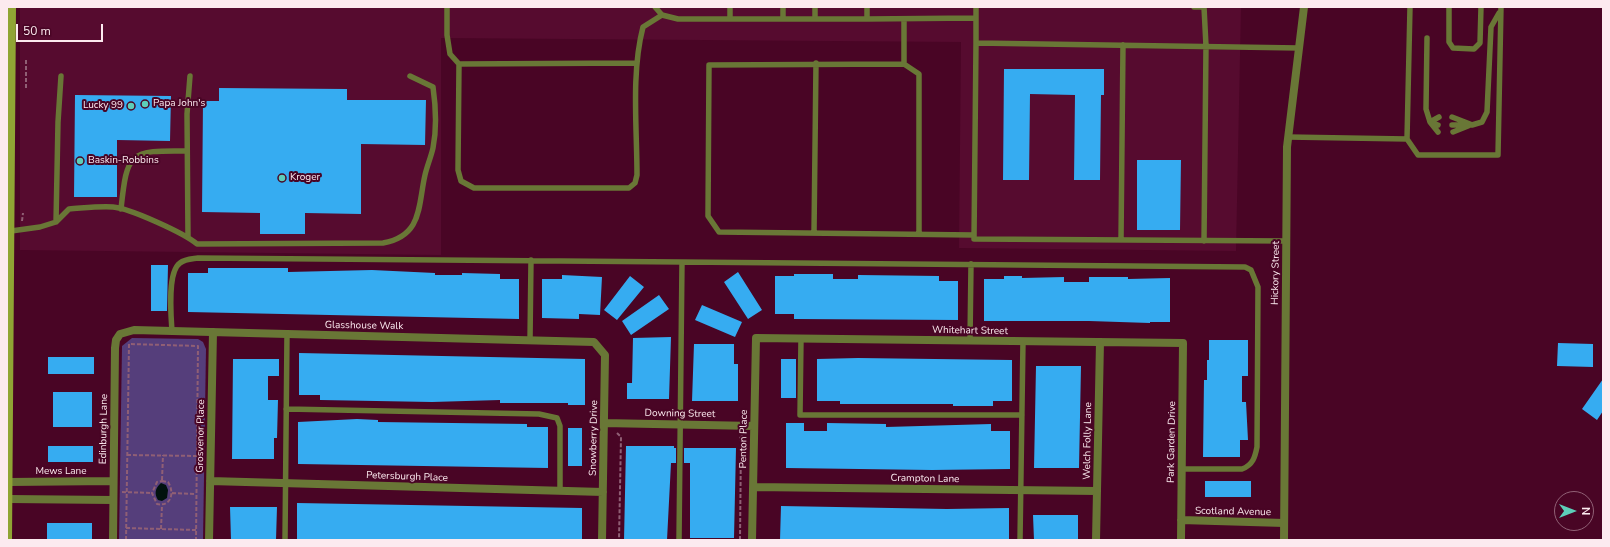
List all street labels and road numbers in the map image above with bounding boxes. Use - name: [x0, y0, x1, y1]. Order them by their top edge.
- street label: Hickory Street: [1269, 241, 1283, 305]
- street label: Glasshouse Walk: [325, 319, 403, 333]
- street label: Whitehart Street: [932, 324, 1008, 338]
- street label: Edinburgh Lane: [97, 394, 111, 464]
- street label: Grosvenor Place: [194, 399, 208, 473]
- street label: Snowberry Drive: [587, 400, 601, 476]
- street label: Park Garden Drive: [1165, 401, 1179, 483]
- street label: Welch Folly Lane: [1081, 402, 1095, 480]
- street label: Downing Street: [645, 407, 715, 421]
- street label: Penton Place: [737, 409, 751, 469]
- street label: Mews Lane: [35, 466, 87, 478]
- street label: Petersburgh Place: [366, 470, 448, 484]
- street label: Crampton Lane: [890, 472, 960, 486]
- street label: Scotland Avenue: [1195, 505, 1271, 519]

